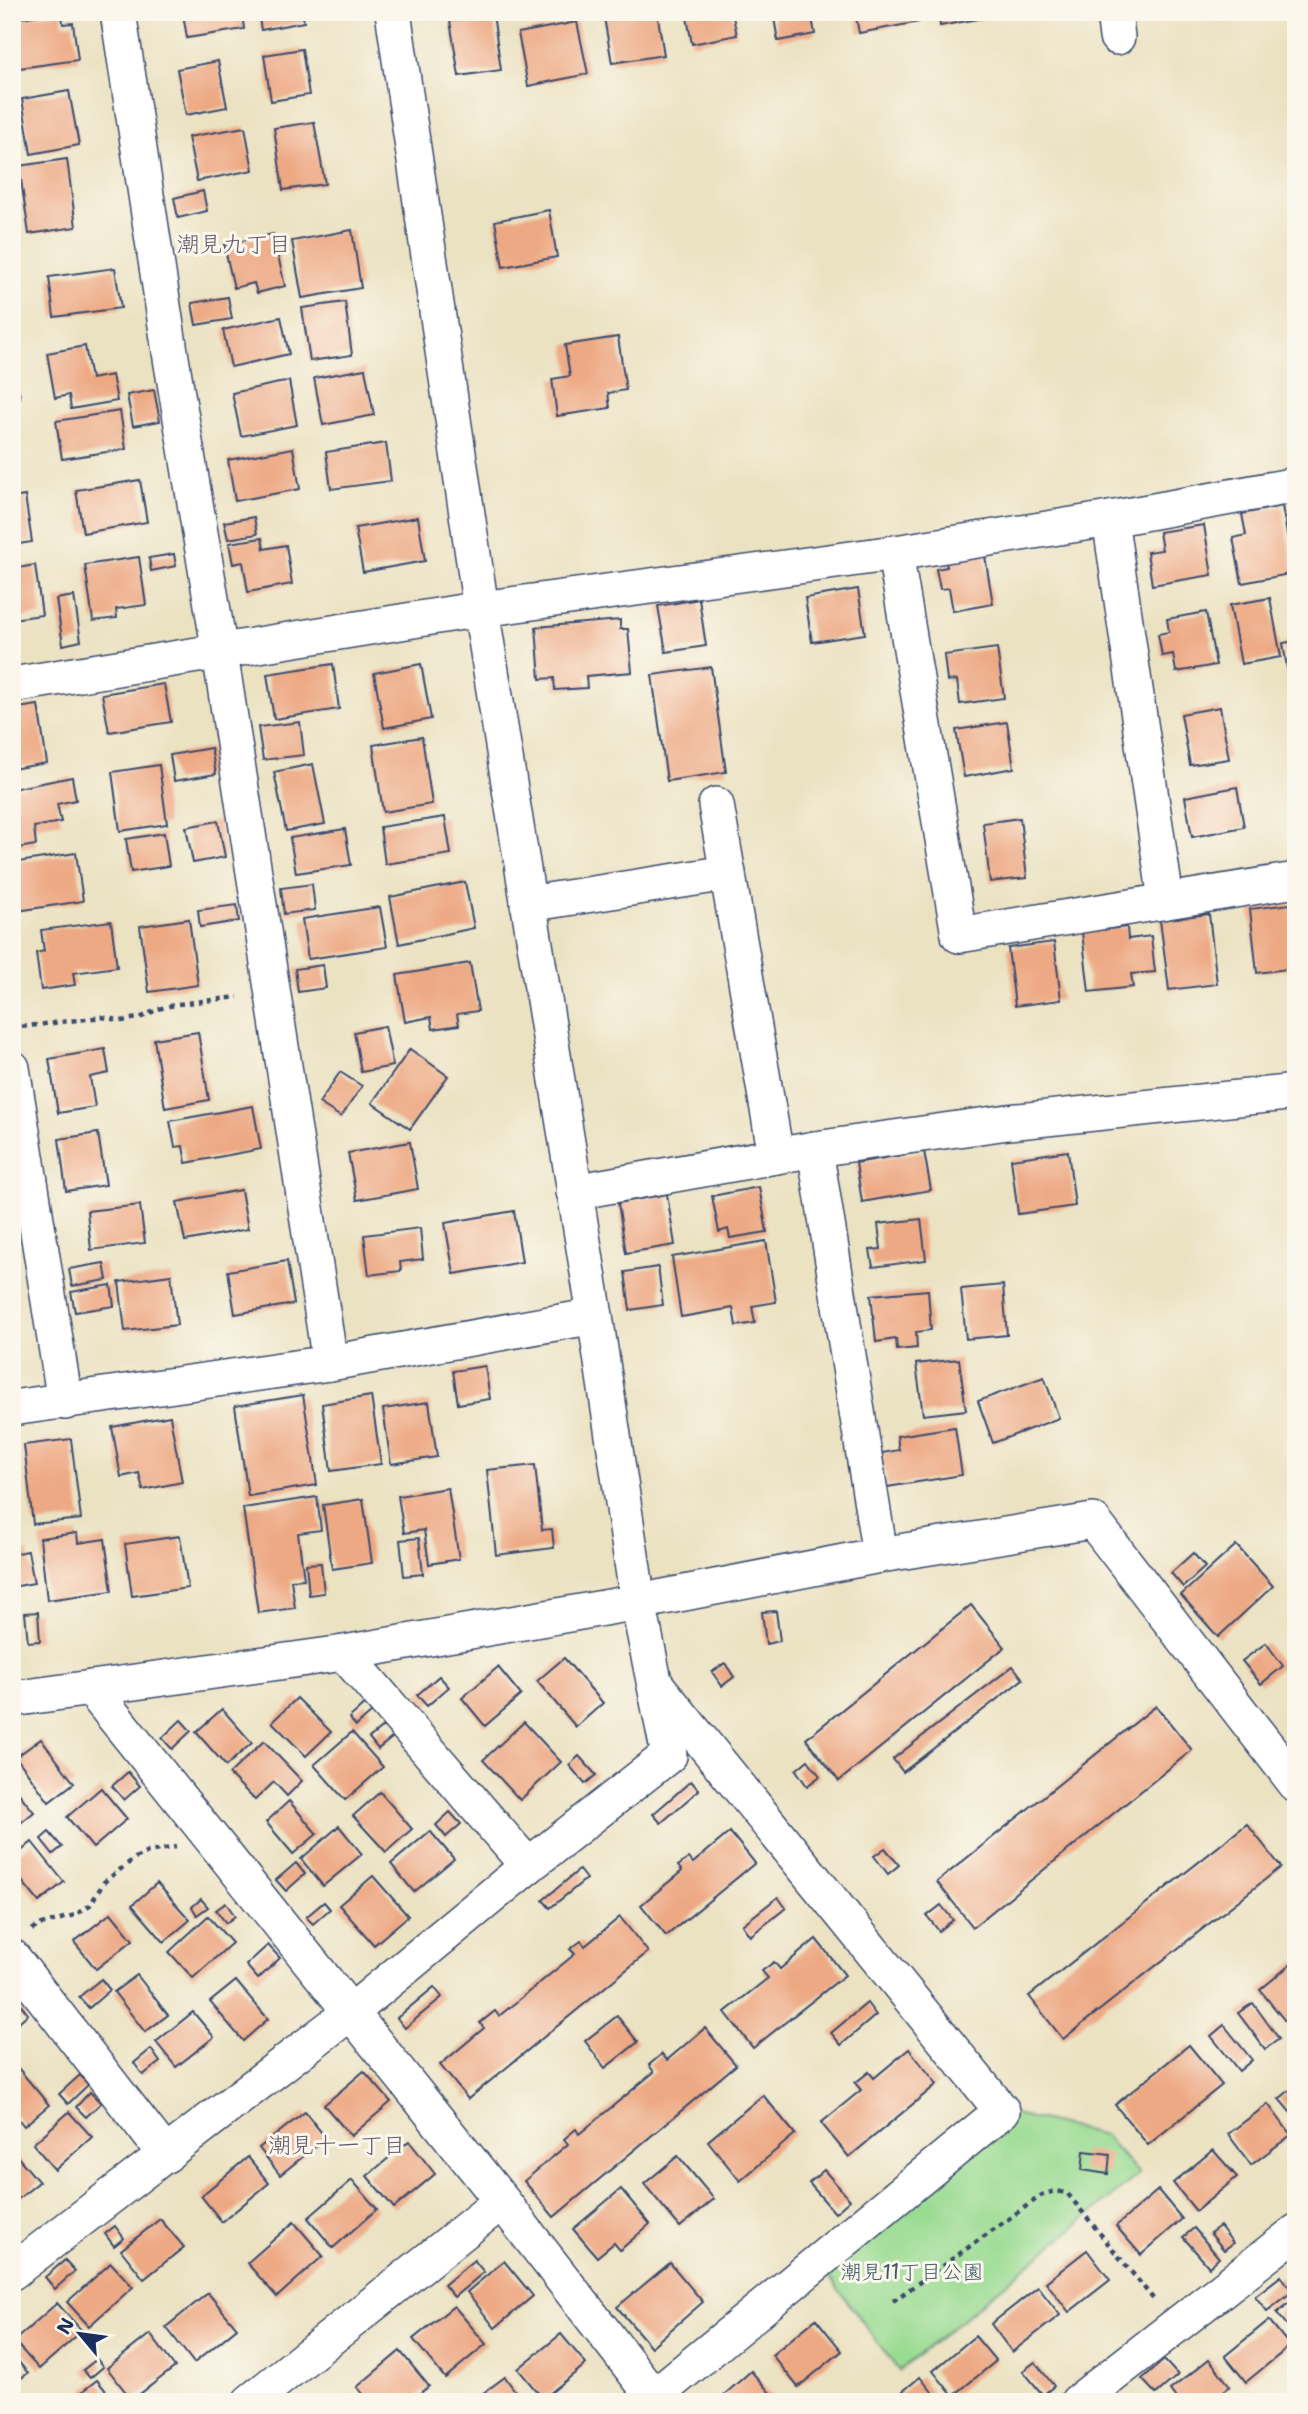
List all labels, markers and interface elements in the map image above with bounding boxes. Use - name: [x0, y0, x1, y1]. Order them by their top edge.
- district label: 潮見九丁目: [177, 229, 292, 259]
- district label: 潮見十一丁目: [268, 2130, 406, 2160]
- park label: 潮見11丁目公園: [841, 2258, 983, 2286]
- north arrow: [46, 2298, 116, 2368]
- text: N: [51, 2313, 80, 2339]

